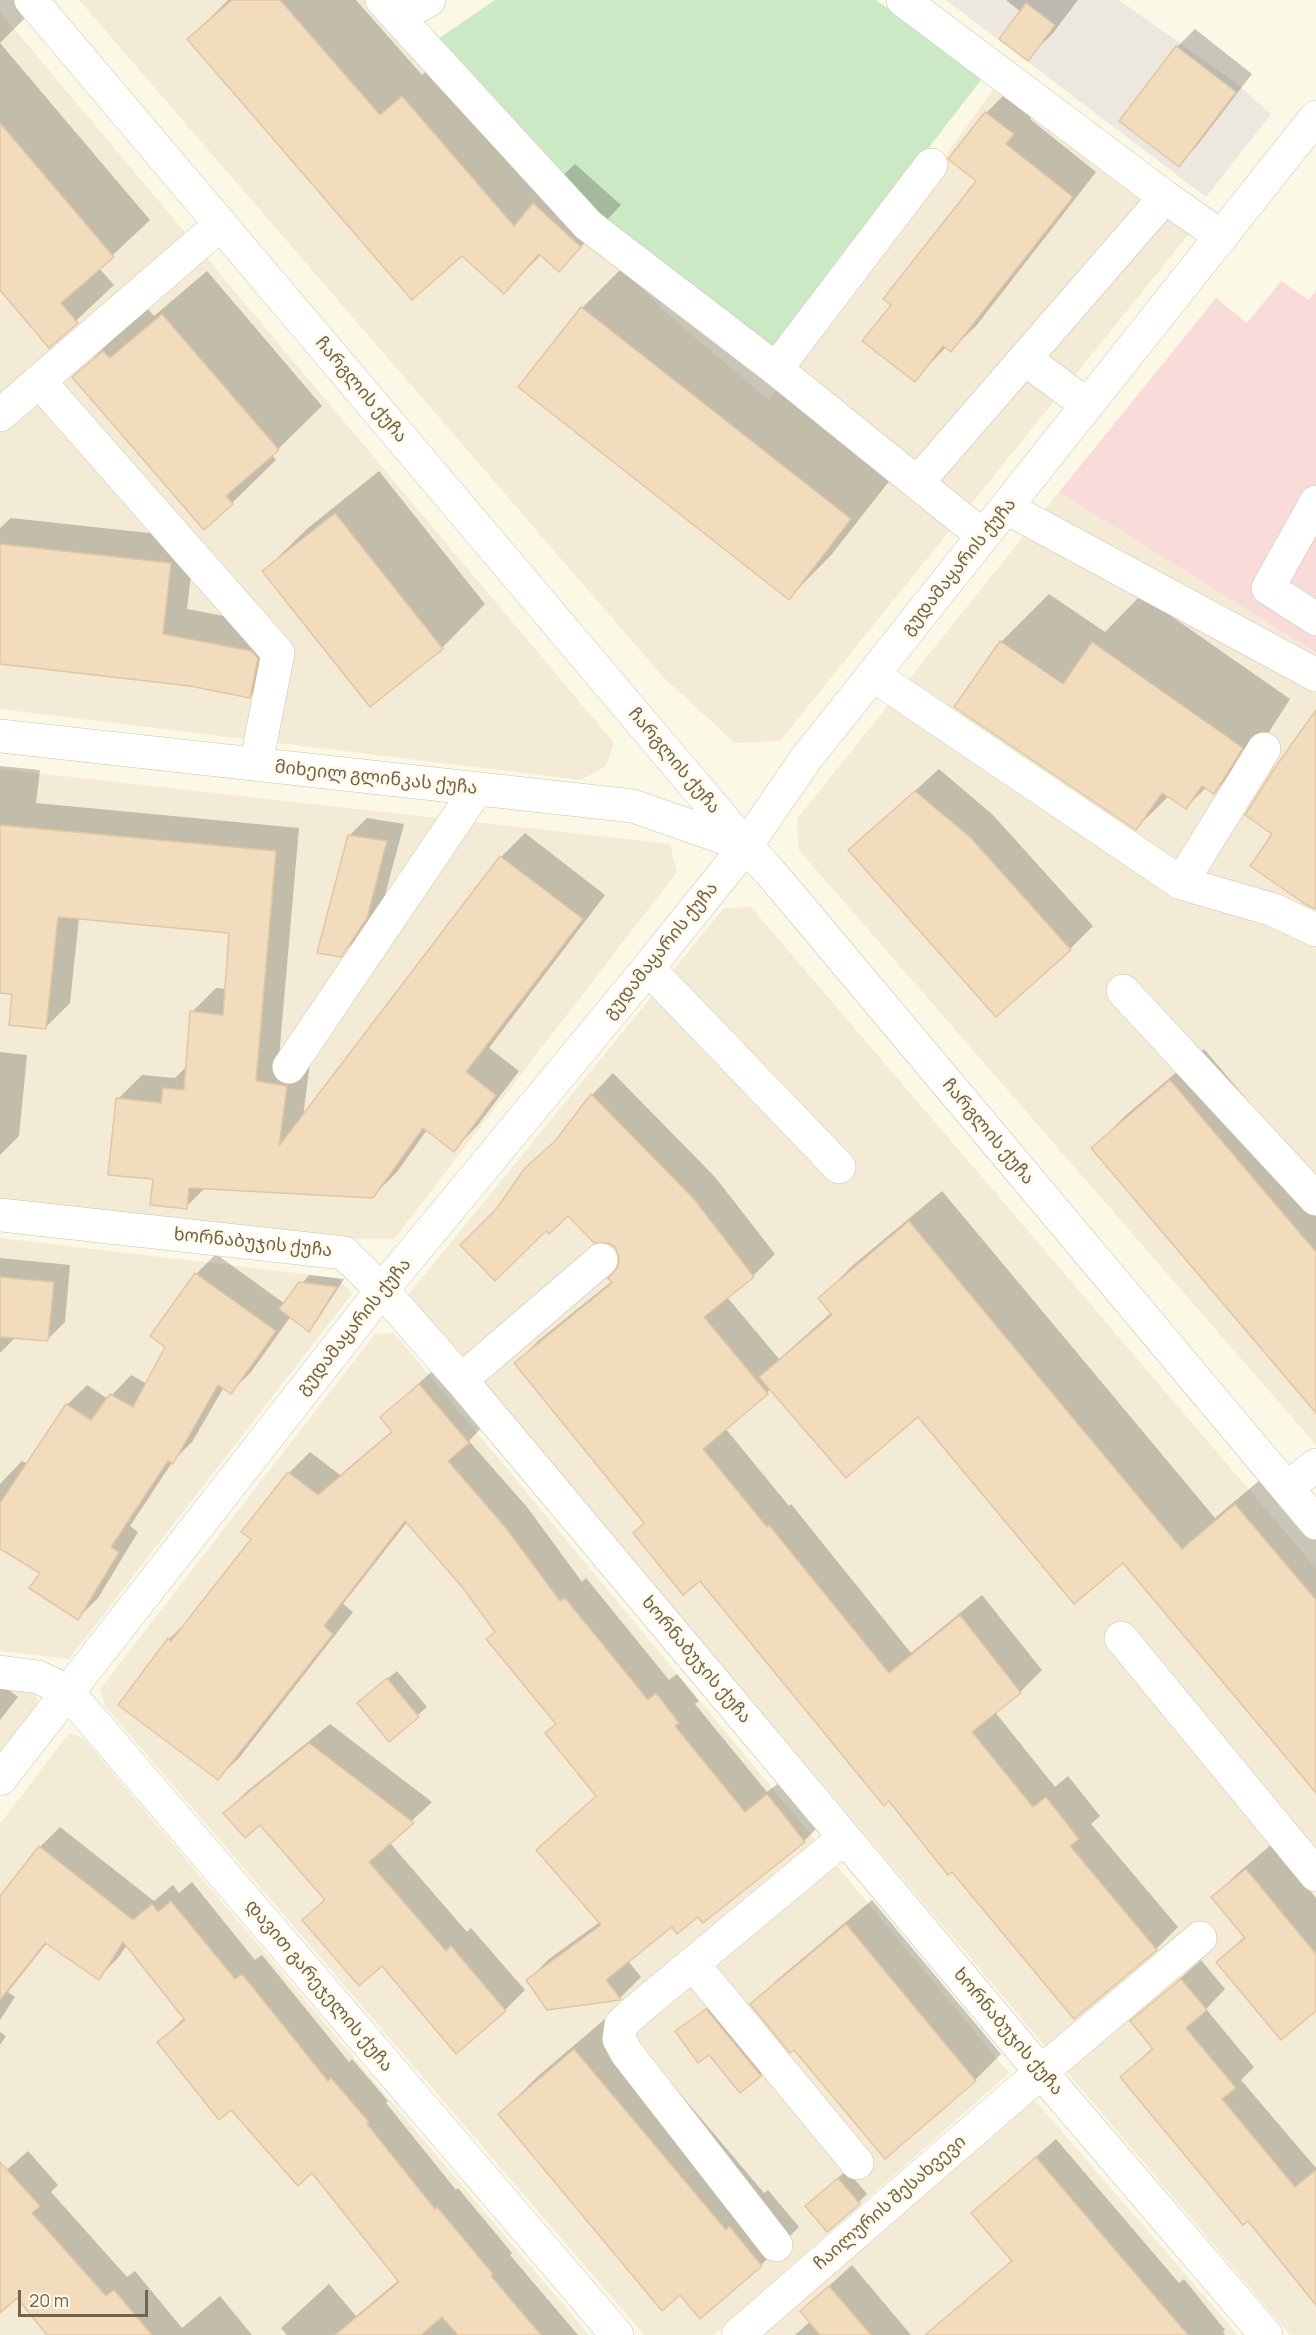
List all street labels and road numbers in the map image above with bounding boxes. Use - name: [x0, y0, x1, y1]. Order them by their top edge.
- street label: ჩარგლის ქუჩა: [310, 333, 412, 447]
- street label: გუდამაყარის ქუჩა: [897, 494, 1021, 640]
- street label: ჩარგლის ქუჩა: [623, 704, 725, 818]
- street label: მიხეილ გლინკას ქუჩა: [274, 757, 478, 799]
- street label: გუდამაყარის ქუჩა: [599, 878, 723, 1024]
- street label: ჩარგლის ქუჩა: [937, 1075, 1039, 1189]
- street label: ხორნაბუჯის ქუჩა: [173, 1224, 333, 1262]
- street label: გუდამაყარის ქუჩა: [292, 1254, 416, 1400]
- street label: ხორნაბუჯის ქუჩა: [637, 1592, 755, 1728]
- street label: დავით გარეჯელის ქუჩა: [241, 1896, 397, 2076]
- street label: ხორნაბუჯის ქუჩა: [949, 1964, 1067, 2100]
- street label: ჩაილურის შესახვევი: [810, 2131, 970, 2275]

